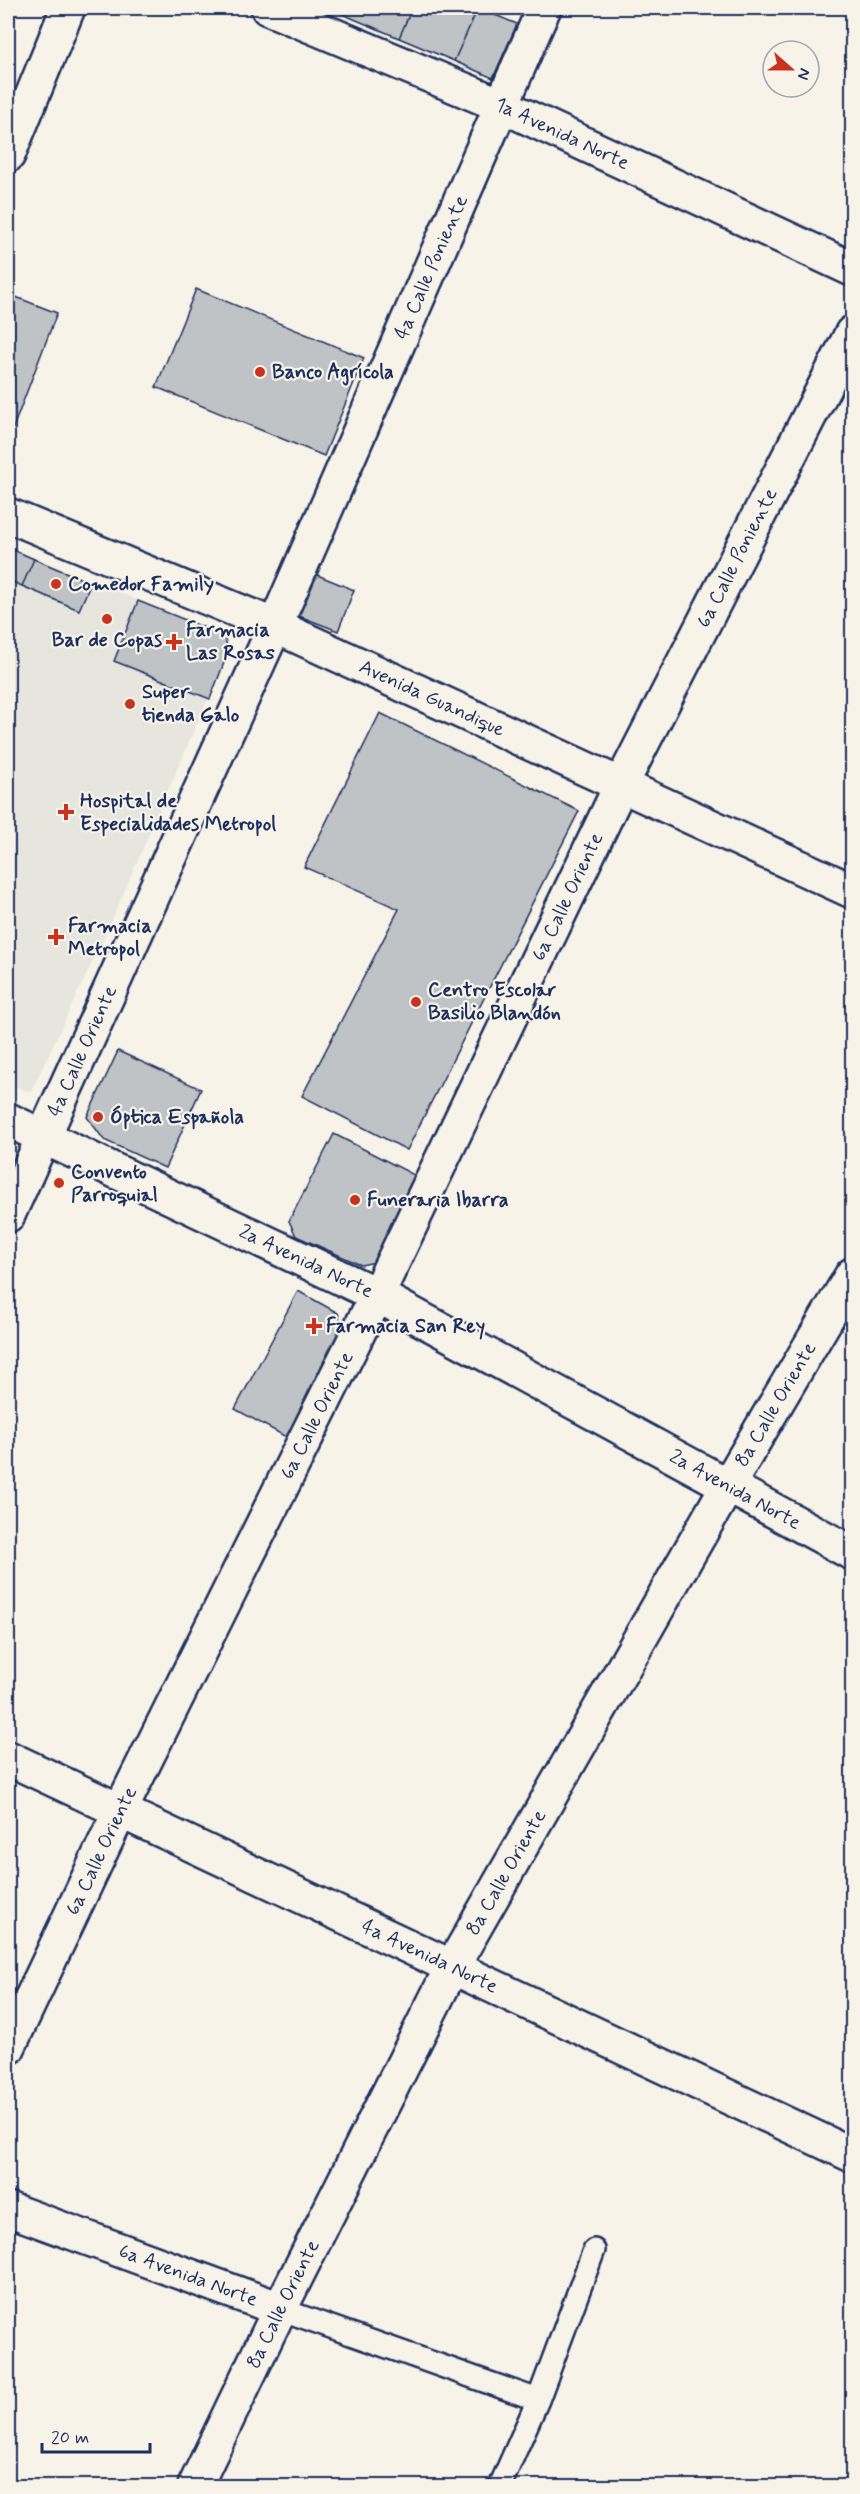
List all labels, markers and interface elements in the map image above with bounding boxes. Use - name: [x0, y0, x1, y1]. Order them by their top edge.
- north arrow: [761, 39, 821, 99]
- text: N: [792, 65, 815, 83]
- street label: 1a Avenida Norte: [491, 91, 634, 177]
- street label: 4a Calle Poniente: [388, 191, 475, 344]
- place label: Banco Agrícola: [272, 359, 394, 386]
- marker: Banco Agrícola: [253, 365, 267, 379]
- street label: 6a Calle Poniente: [690, 483, 784, 632]
- place label: Comedor Family: [68, 571, 214, 598]
- marker: Comedor Family: [49, 577, 63, 591]
- marker: Bar de Copas: [100, 612, 114, 626]
- place label: Farmacia Las Rosas: [186, 617, 275, 667]
- place label: Bar de Copas: [52, 627, 162, 654]
- marker: Farmacia Las Rosas: [167, 635, 181, 649]
- street label: Avenida Guandique: [355, 653, 509, 743]
- place label: Super tienda Galo: [142, 679, 240, 729]
- marker: Super tienda Galo: [123, 697, 137, 711]
- place label: Hospital de Especialidades Metropol: [80, 788, 276, 838]
- marker: Hospital de Especialidades Metropol: [57, 803, 75, 821]
- street label: 6a Calle Oriente: [525, 828, 610, 966]
- place label: Farmacia Metropol: [68, 913, 152, 963]
- marker: Farmacia Metropol: [49, 930, 63, 944]
- place label: Centro Escolar Basilio Blandón: [428, 977, 561, 1027]
- street label: 4a Calle Oriente: [41, 981, 124, 1121]
- marker: Centro Escolar Basilio Blandón: [409, 995, 423, 1009]
- place label: Óptica Española: [110, 1104, 244, 1131]
- marker: Óptica Española: [91, 1110, 105, 1124]
- place label: Convento Parroquial: [71, 1159, 158, 1209]
- marker: Convento Parroquial: [52, 1176, 66, 1190]
- place label: Funeraria Ibarra: [367, 1187, 509, 1214]
- marker: Funeraria Ibarra: [348, 1193, 362, 1207]
- street label: 2a Avenida Norte: [234, 1218, 378, 1305]
- place label: Farmacia San Rey: [326, 1313, 485, 1340]
- marker: Farmacia San Rey: [307, 1319, 321, 1333]
- street label: 8a Calle Oriente: [728, 1337, 823, 1472]
- street label: 6a Calle Oriente: [274, 1347, 360, 1484]
- street label: 2a Avenida Norte: [665, 1443, 806, 1536]
- street label: 6a Calle Oriente: [59, 1782, 144, 1920]
- street label: 8a Calle Oriente: [459, 1805, 553, 1940]
- street label: 4a Avenida Norte: [357, 1913, 502, 2000]
- street label: 8a Calle Oriente: [240, 2235, 326, 2373]
- street label: 6a Avenida Norte: [115, 2237, 262, 2313]
- scale bar: [42, 2416, 150, 2454]
- text: 20 m: [51, 2426, 89, 2450]

